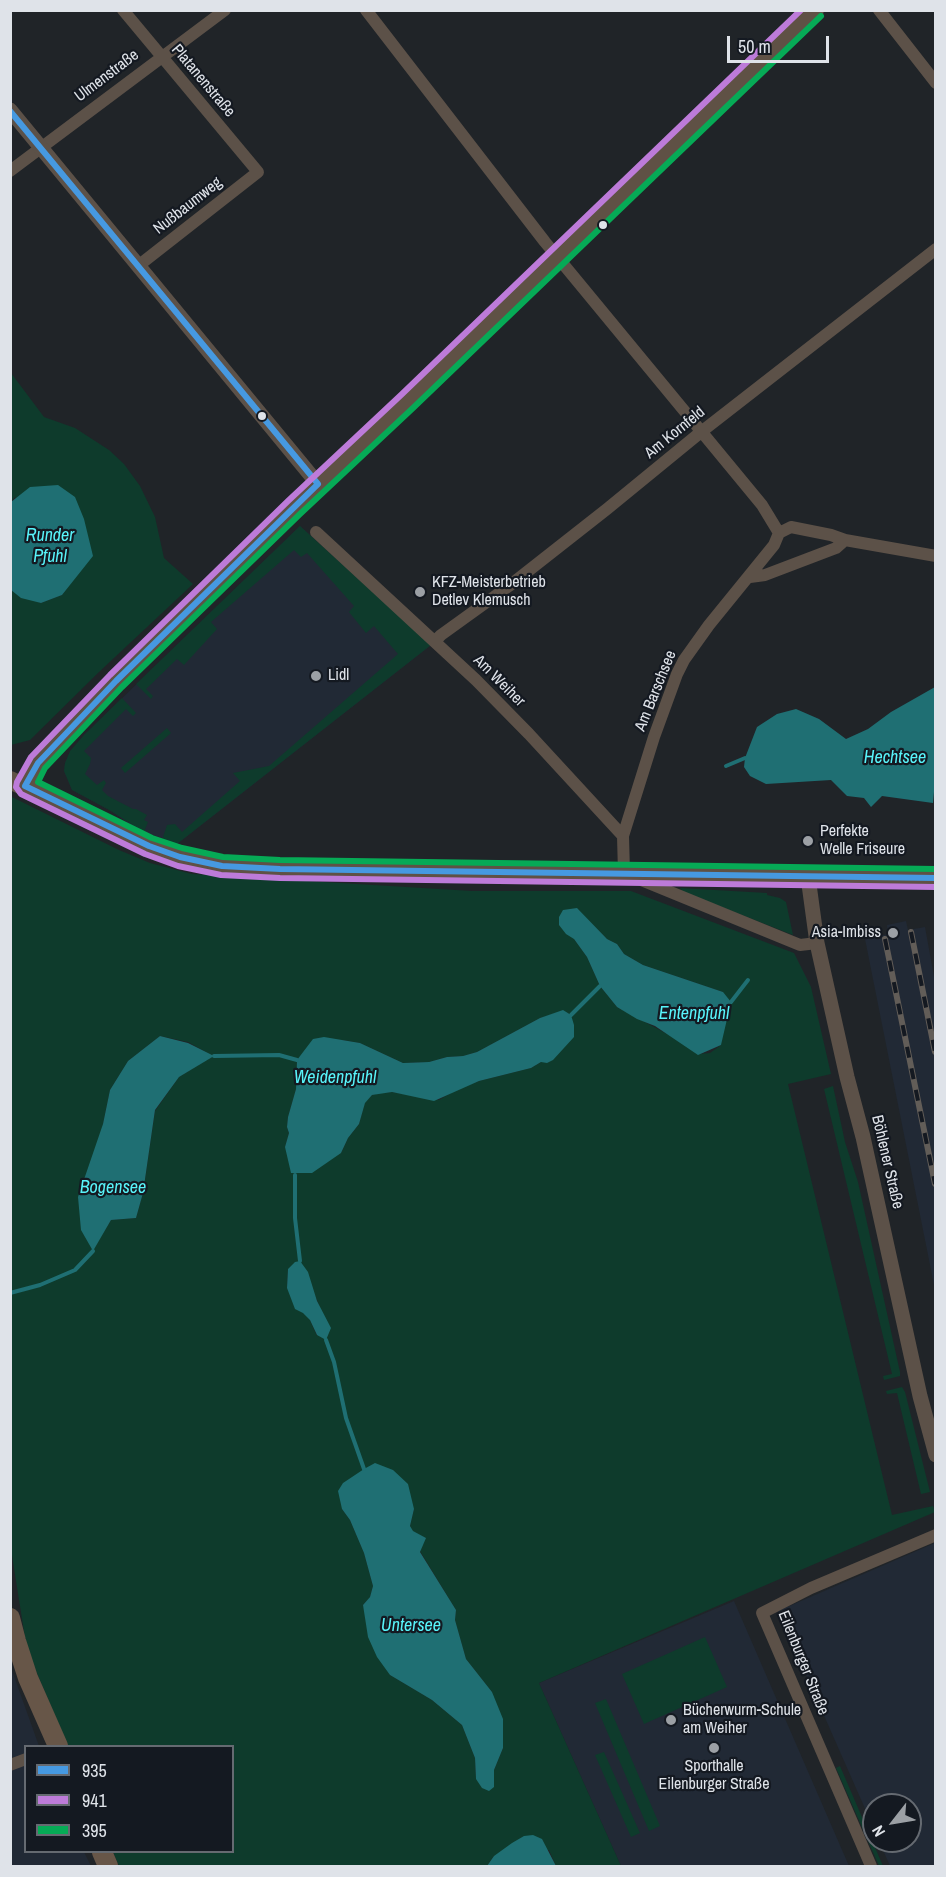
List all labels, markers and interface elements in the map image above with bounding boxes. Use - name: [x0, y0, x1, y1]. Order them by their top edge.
- scale bar: [730, 24, 832, 62]
- text: 50 m: [738, 34, 771, 59]
- street label: Platanenstraße: [167, 41, 239, 121]
- street label: Ulmenstraße: [71, 46, 143, 106]
- street label: Nußbaumweg: [150, 173, 226, 239]
- unlabelled marker: [597, 219, 609, 231]
- street label: Am Kornfeld: [641, 403, 709, 463]
- unlabelled marker: [256, 410, 268, 422]
- water label: Runder Pfuhl: [26, 525, 74, 568]
- place label: KFZ-Meisterbetrieb Detlev Klemusch: [432, 573, 546, 611]
- marker: KFZ-Meisterbetrieb Detlev Klemusch: [413, 585, 427, 599]
- street label: Am Barschsee: [631, 648, 681, 734]
- street label: Am Weiher: [469, 651, 529, 711]
- place label: Lidl: [328, 666, 349, 686]
- marker: Lidl: [309, 669, 323, 683]
- water label: Hechtsee: [864, 747, 926, 769]
- place label: Perfekte Welle Friseure: [820, 822, 905, 860]
- marker: Perfekte Welle Friseure: [801, 834, 815, 848]
- place label: Asia-Imbiss: [812, 923, 881, 943]
- marker: Asia-Imbiss: [886, 926, 900, 940]
- water label: Entenpfuhl: [659, 1003, 729, 1025]
- water label: Weidenpfuhl: [294, 1067, 376, 1089]
- street label: Böhlener Straße: [867, 1113, 907, 1211]
- water label: Bogensee: [80, 1177, 146, 1199]
- street label: Eilenburger Straße: [773, 1608, 833, 1718]
- water label: Untersee: [381, 1615, 441, 1637]
- place label: Bücherwurm-Schule am Weiher: [683, 1701, 801, 1739]
- marker: Bücherwurm-Schule am Weiher: [664, 1713, 678, 1727]
- marker: Sporthalle Eilenburger Straße: [707, 1741, 721, 1755]
- legend: [24, 1745, 234, 1853]
- place label: Sporthalle Eilenburger Straße: [659, 1757, 769, 1795]
- text: 935: [82, 1758, 107, 1783]
- text: 941: [82, 1788, 107, 1813]
- north arrow: [862, 1793, 922, 1853]
- text: 395: [82, 1818, 107, 1843]
- text: N: [866, 1822, 890, 1841]

